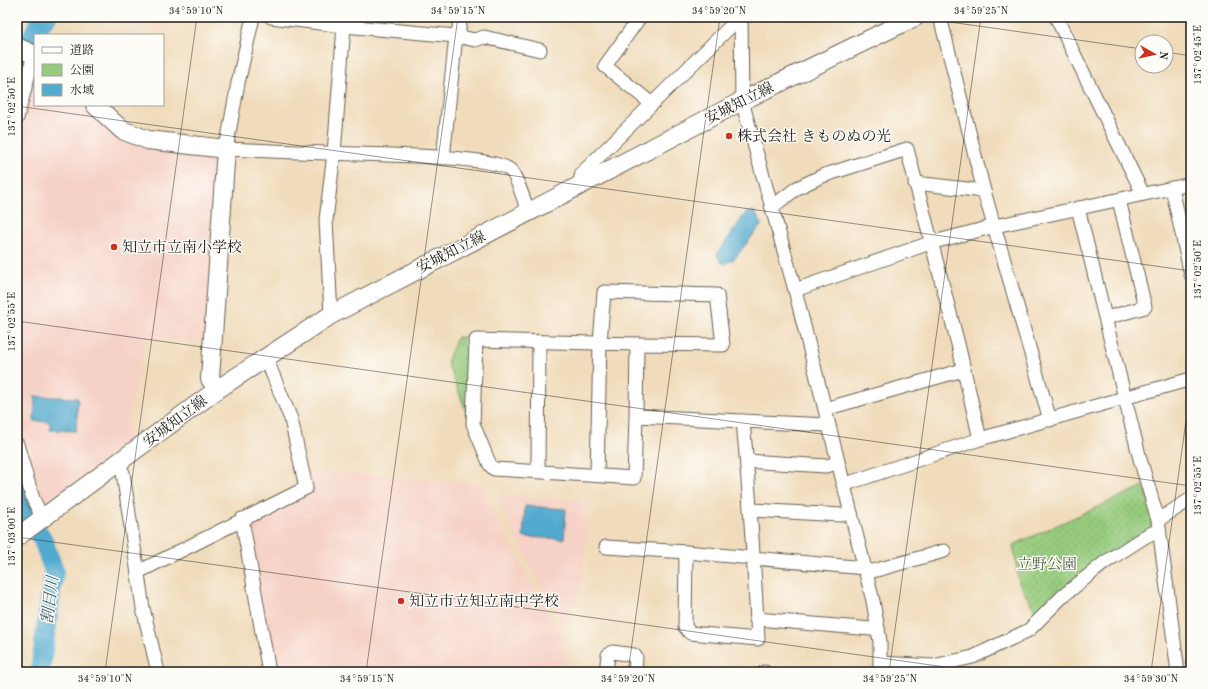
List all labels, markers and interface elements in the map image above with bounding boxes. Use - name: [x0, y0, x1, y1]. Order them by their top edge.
- text: 34°59'10"N: [169, 6, 224, 16]
- text: 34°59'15"N: [431, 6, 486, 16]
- text: 34°59'20"N: [692, 6, 747, 16]
- text: 34°59'25"N: [954, 6, 1009, 16]
- text: 137°02'45"E: [1193, 25, 1203, 85]
- legend: [34, 34, 164, 106]
- north arrow: [1134, 34, 1174, 74]
- text: 道路: [70, 43, 94, 57]
- text: N: [1156, 50, 1168, 61]
- text: 公園: [70, 64, 94, 77]
- text: 137°02'50"E: [7, 77, 17, 137]
- street label: 安城知立線: [702, 79, 777, 128]
- text: 水域: [70, 83, 94, 97]
- place label: 株式会社 きものぬの光: [737, 128, 891, 145]
- marker: 株式会社 きものぬの光: [724, 131, 734, 141]
- street label: 安城知立線: [414, 228, 489, 277]
- place label: 知立市立南小学校: [122, 239, 242, 256]
- text: 137°02'50"E: [1193, 240, 1203, 300]
- marker: 知立市立南小学校: [109, 242, 119, 252]
- text: 137°02'55"E: [7, 292, 17, 352]
- street label: 安城知立線: [140, 392, 210, 451]
- text: 137°02'55"E: [1193, 456, 1203, 516]
- text: 137°03'00"E: [7, 507, 17, 567]
- park label: 立野公園: [1017, 556, 1077, 573]
- water label: 割目川: [38, 573, 62, 625]
- place label: 知立市立知立南中学校: [409, 593, 559, 610]
- marker: 知立市立知立南中学校: [396, 596, 406, 606]
- text: 34°59'10"N: [78, 674, 133, 684]
- text: 34°59'15"N: [340, 674, 395, 684]
- text: 34°59'20"N: [601, 674, 656, 684]
- text: 34°59'25"N: [863, 674, 918, 684]
- text: 34°59'30"N: [1124, 674, 1179, 684]

